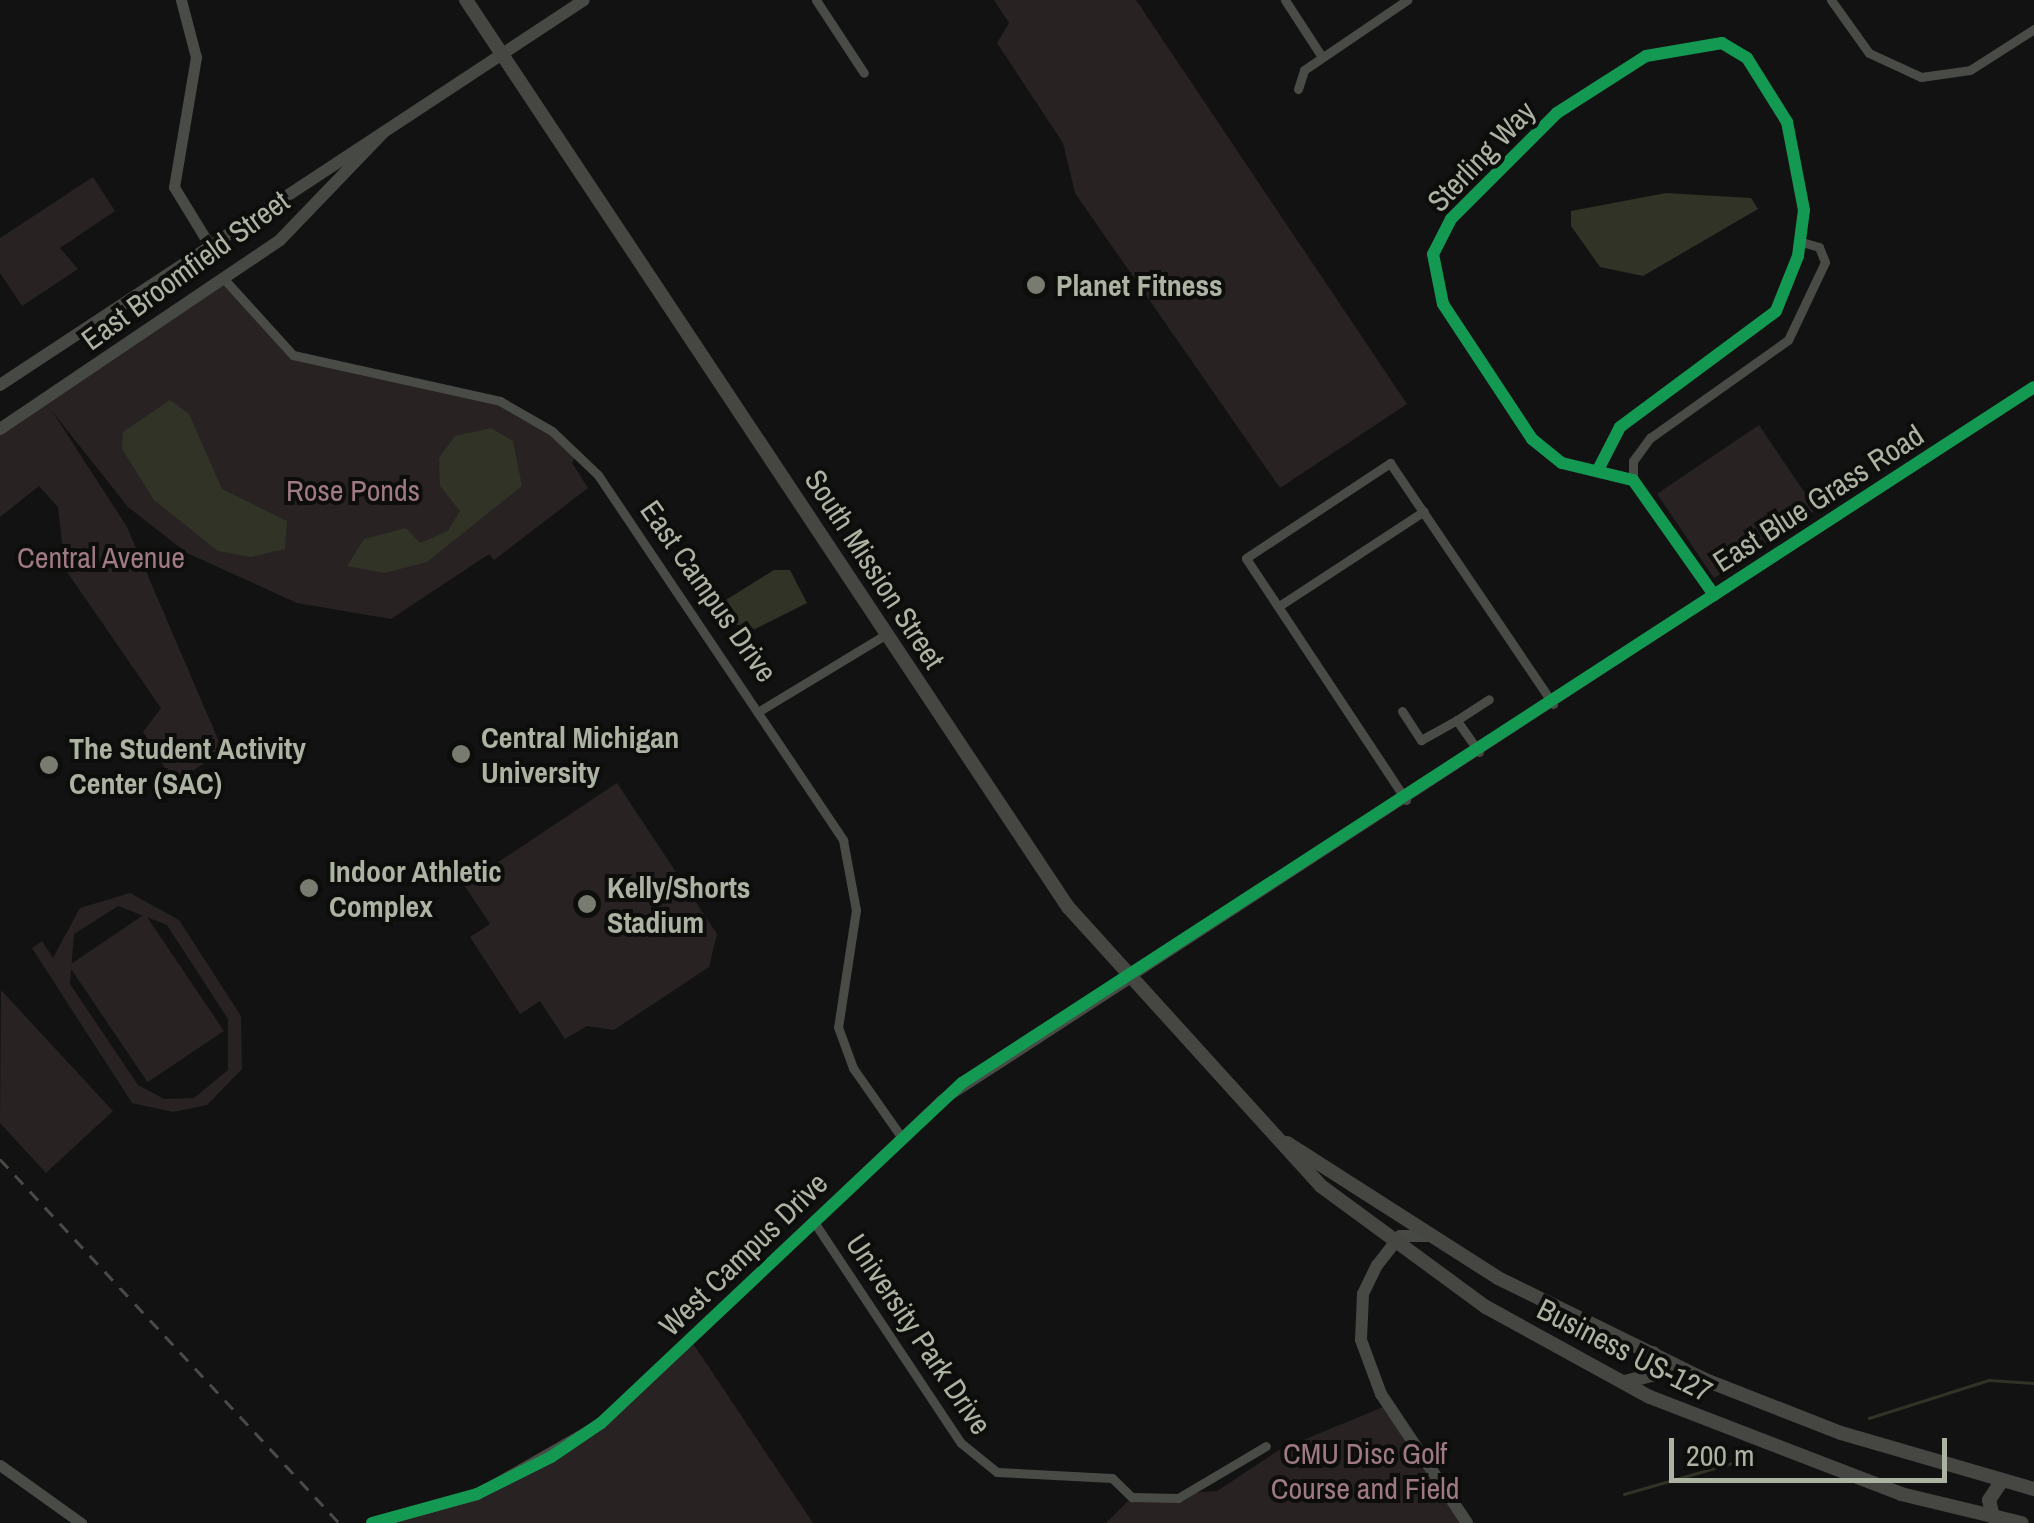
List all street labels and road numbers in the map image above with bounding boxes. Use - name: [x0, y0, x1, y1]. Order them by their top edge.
- street label: Sterling Way: [1419, 93, 1543, 219]
- street label: East Broomfield Street: [74, 183, 296, 357]
- street label: East Blue Grass Road: [1706, 417, 1930, 579]
- street label: South Mission Street: [797, 463, 953, 675]
- street label: East Campus Drive: [633, 493, 785, 689]
- street label: West Campus Drive: [651, 1165, 835, 1343]
- street label: University Park Drive: [839, 1227, 999, 1441]
- street label: Business US-127: [1532, 1291, 1718, 1409]

